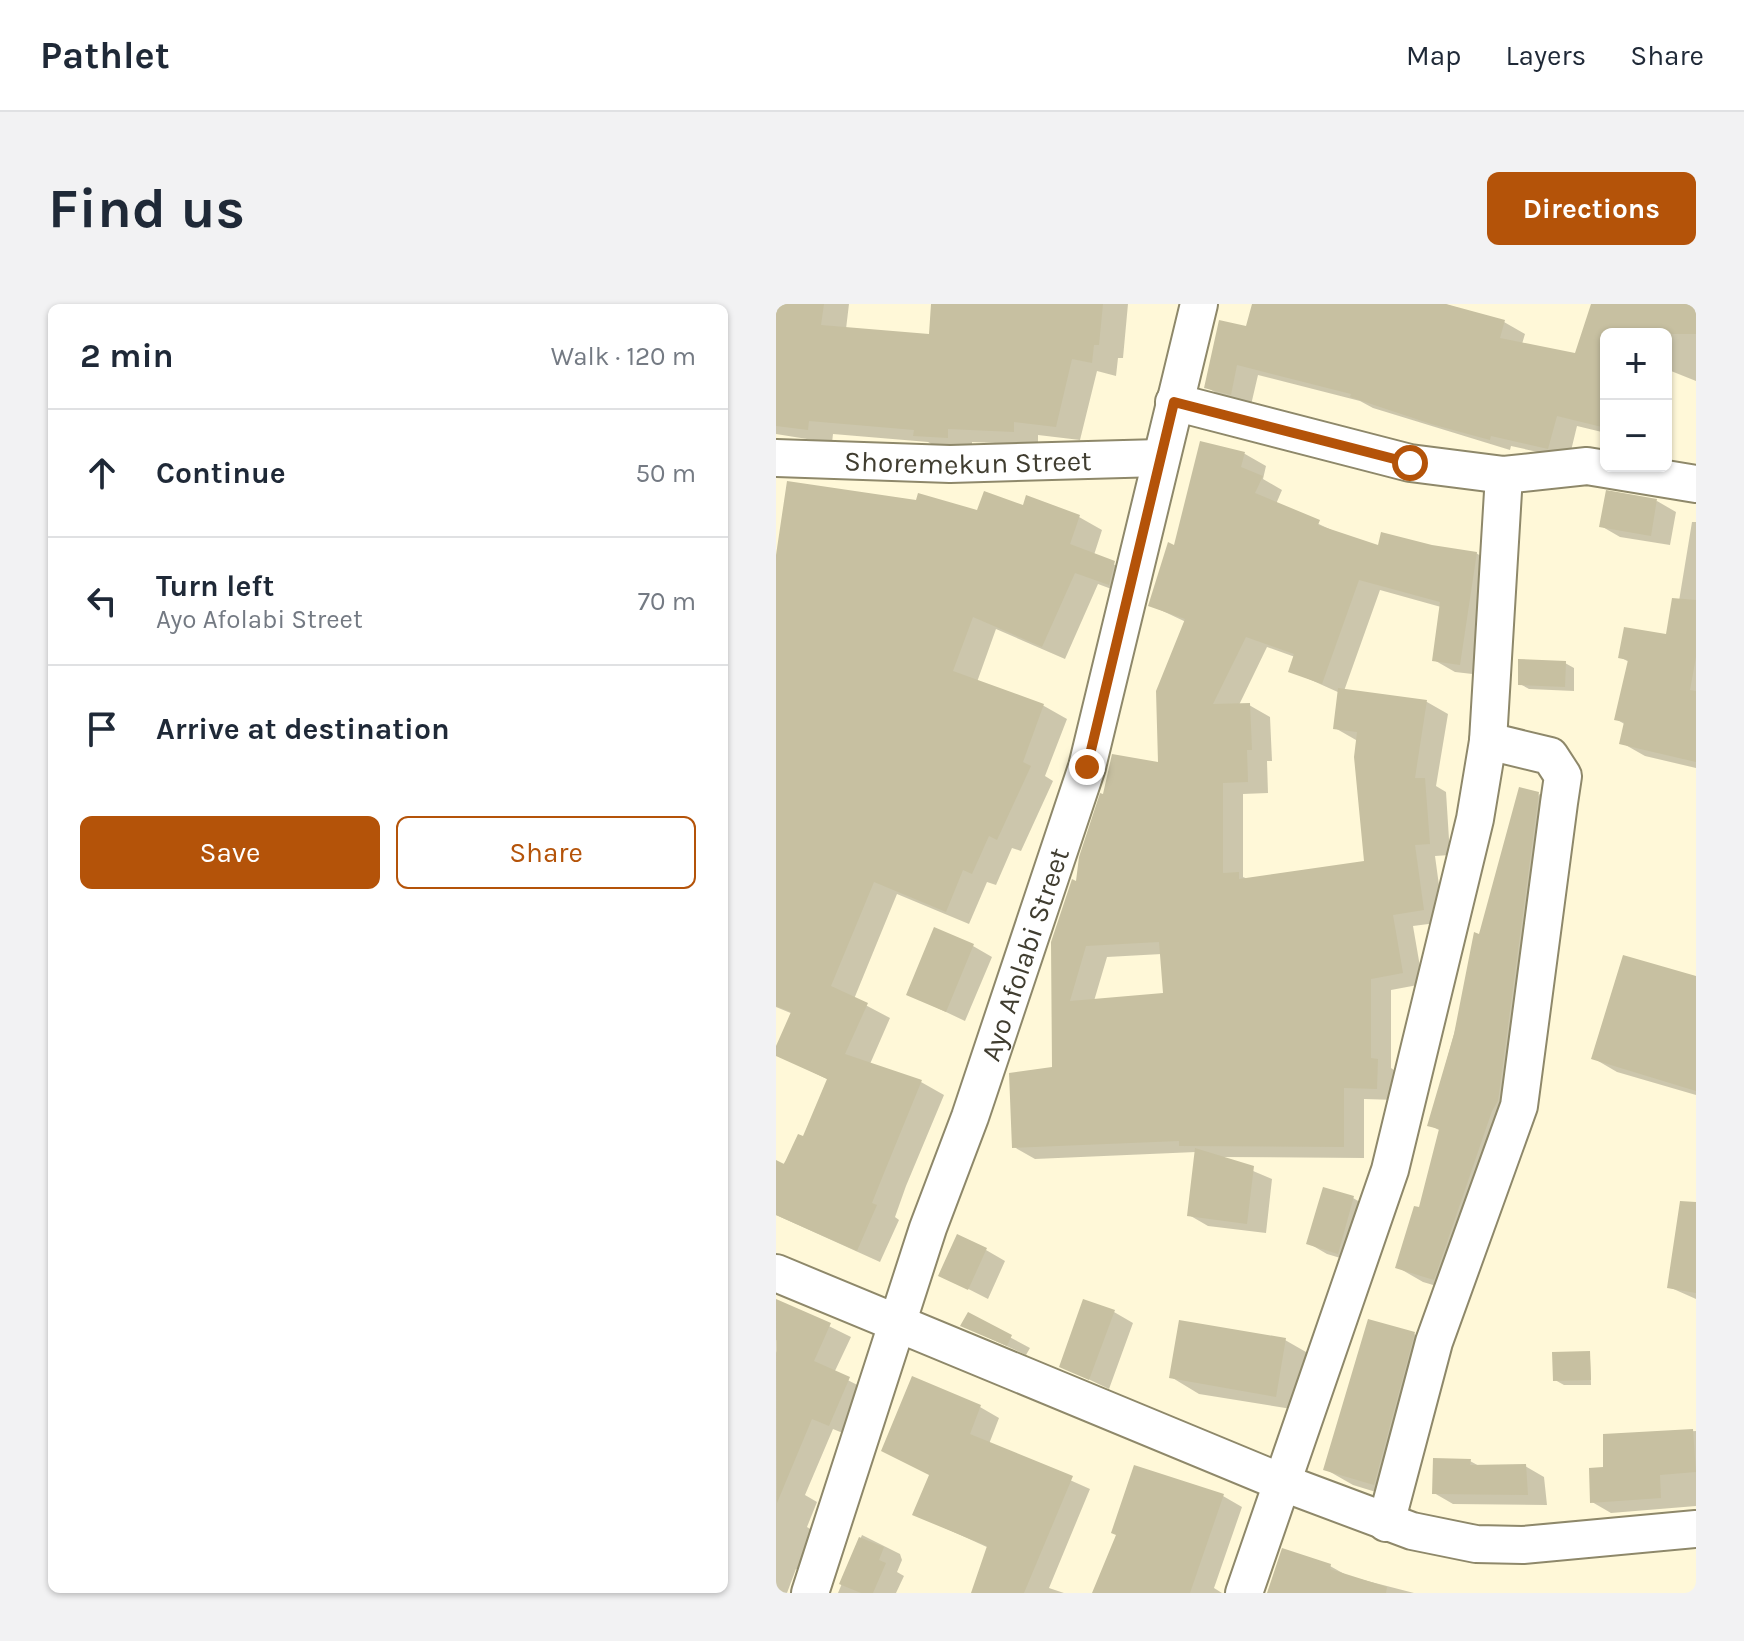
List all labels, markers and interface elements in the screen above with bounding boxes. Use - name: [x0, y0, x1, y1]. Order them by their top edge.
- text: Pathlet: [40, 33, 170, 78]
- text: Map: [1406, 39, 1461, 72]
- text: Layers: [1505, 39, 1586, 72]
- text: Share: [1630, 39, 1704, 72]
- button: Directions: [1487, 172, 1696, 245]
- text: Find us: [48, 176, 245, 241]
- map controls: [1600, 328, 1672, 472]
- button: +: [1600, 328, 1672, 400]
- text: 2 min: [80, 336, 174, 376]
- text: Walk · 120 m: [551, 341, 696, 372]
- button: −: [1600, 400, 1672, 472]
- street label: Shoremekun Street: [844, 443, 1092, 481]
- route start: [1392, 445, 1428, 481]
- icon: ahead: [80, 451, 124, 495]
- text: Continue: [156, 455, 286, 491]
- text: 50 m: [635, 458, 696, 489]
- text: Turn left: [156, 568, 274, 604]
- icon: left: [80, 579, 124, 623]
- text: 70 m: [638, 586, 696, 617]
- text: Ayo Afolabi Street: [156, 604, 363, 635]
- icon: arrive: [80, 707, 124, 751]
- text: Arrive at destination: [156, 711, 450, 747]
- route end: [1069, 749, 1105, 785]
- button: Save: [80, 816, 380, 889]
- button: Share: [396, 816, 696, 889]
- street label: Ayo Afolabi Street: [973, 843, 1075, 1065]

